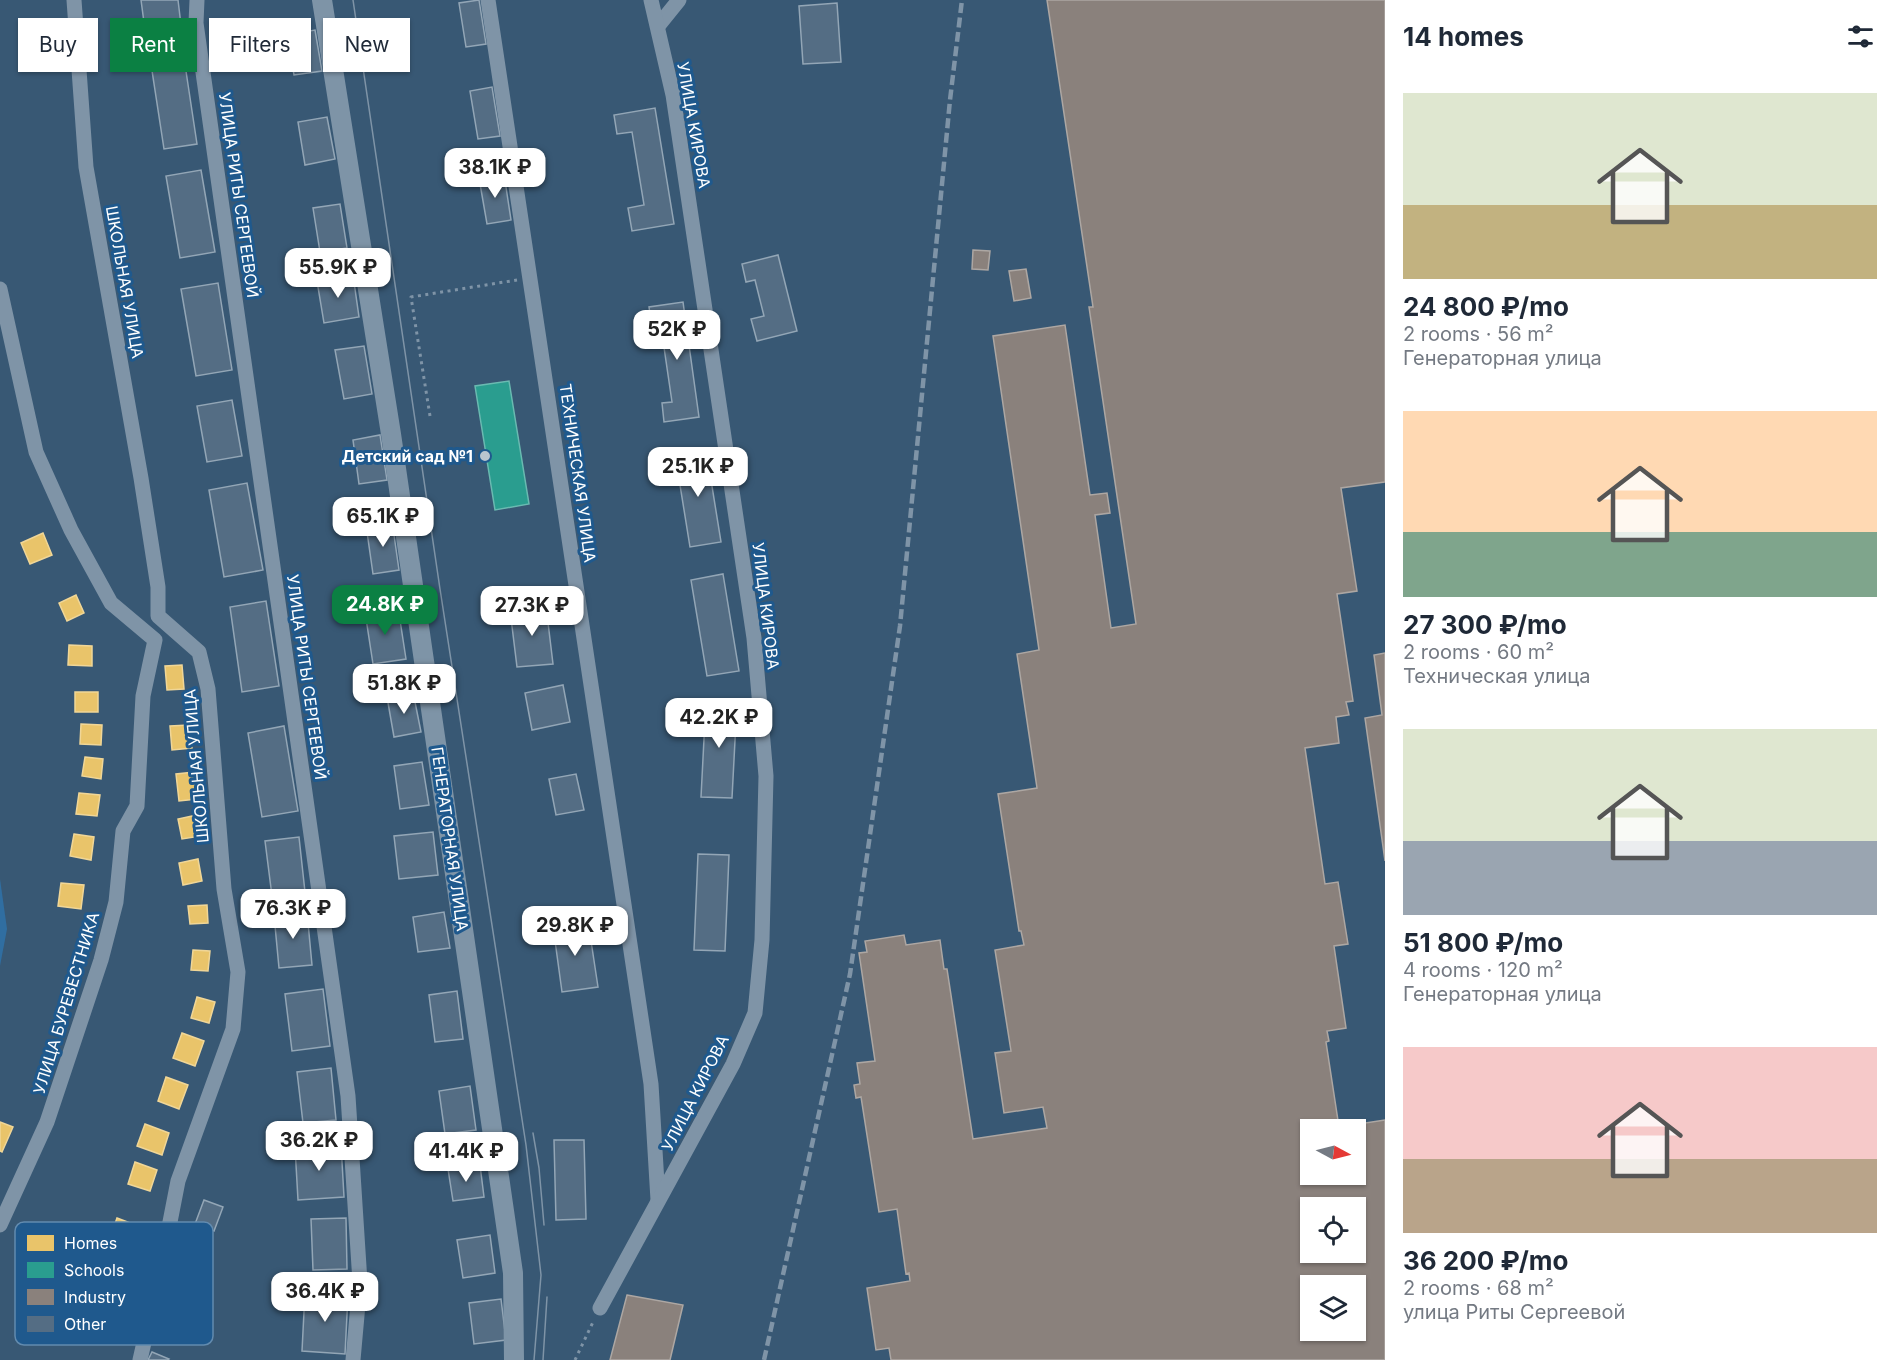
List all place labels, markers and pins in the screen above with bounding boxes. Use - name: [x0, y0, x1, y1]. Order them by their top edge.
- pin: 38.1K ₽: [440, 148, 550, 199]
- pin: 55.9K ₽: [283, 248, 393, 299]
- pin: 52K ₽: [635, 310, 719, 361]
- place label: Детский сад №1: [341, 446, 473, 466]
- pin: 25.1K ₽: [643, 447, 753, 498]
- marker: Детский сад №1: [478, 449, 492, 463]
- pin: 65.1K ₽: [328, 497, 438, 548]
- pin: 24.8K ₽: [330, 585, 440, 636]
- pin: 27.3K ₽: [477, 586, 587, 637]
- pin: 51.8K ₽: [349, 664, 459, 715]
- pin: 42.2K ₽: [664, 698, 774, 749]
- pin: 76.3K ₽: [238, 889, 348, 940]
- pin: 29.8K ₽: [520, 906, 630, 957]
- pin: 36.2K ₽: [264, 1121, 374, 1172]
- pin: 41.4K ₽: [411, 1132, 521, 1183]
- pin: 36.4K ₽: [270, 1272, 380, 1323]

